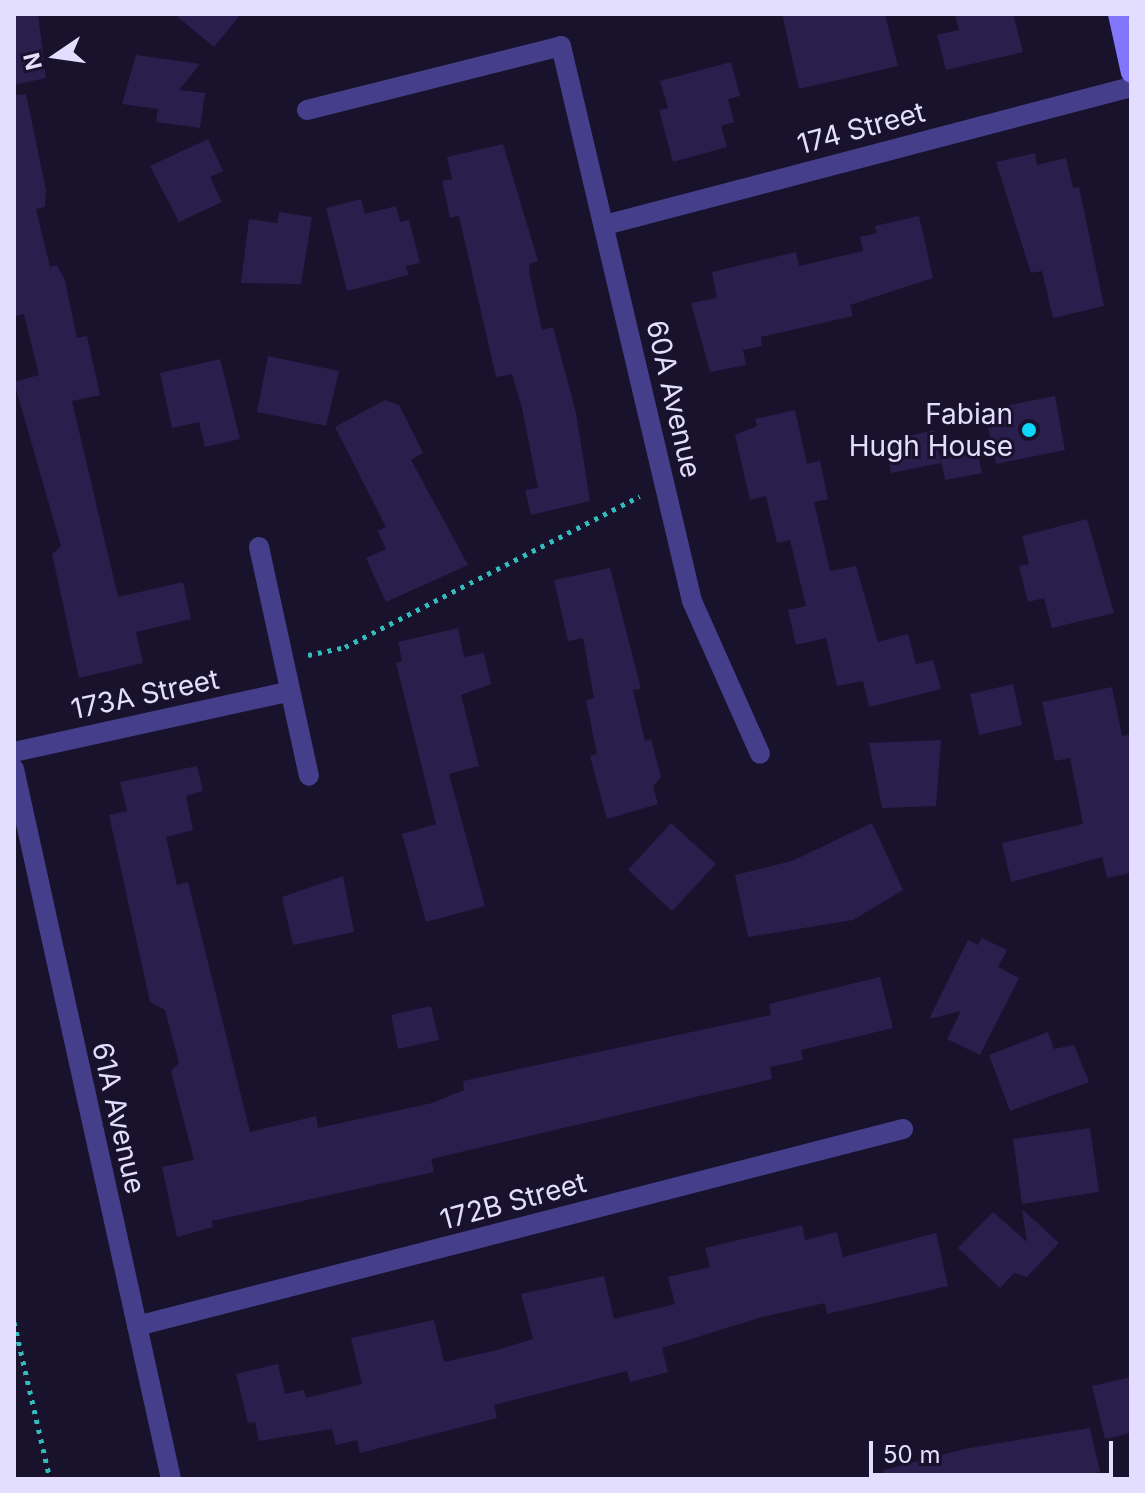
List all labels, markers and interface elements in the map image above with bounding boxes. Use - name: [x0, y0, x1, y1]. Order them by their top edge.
- north arrow: [16, 16, 96, 96]
- text: N: [18, 50, 47, 72]
- street label: 174 Street: [794, 95, 928, 161]
- street label: 60A Avenue: [640, 317, 708, 481]
- place label: Fabian Hugh House: [849, 397, 1013, 463]
- marker: Fabian Hugh House: [1020, 421, 1038, 439]
- street label: 173A Street: [68, 662, 222, 726]
- street label: 61A Avenue: [85, 1039, 153, 1197]
- street label: 172B Street: [436, 1165, 590, 1237]
- scale bar: [873, 1425, 1117, 1475]
- text: 50 m: [883, 1440, 941, 1469]

